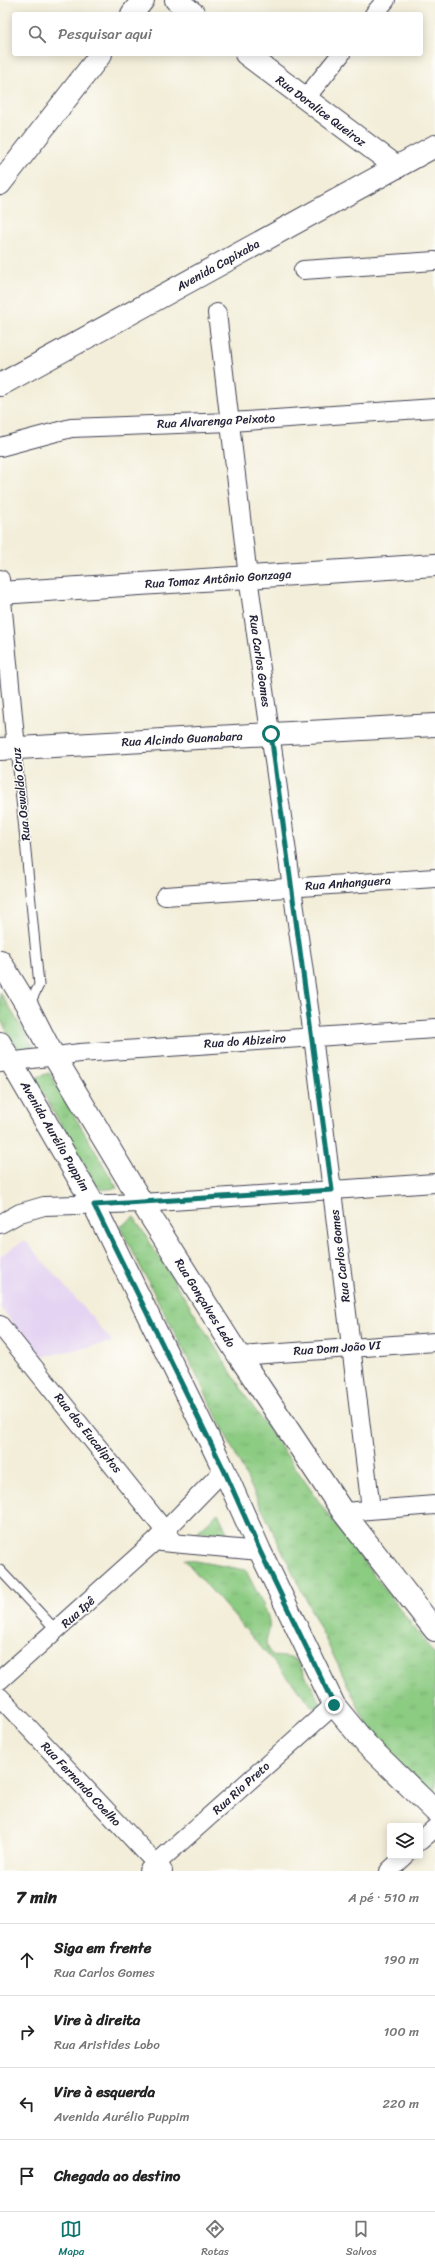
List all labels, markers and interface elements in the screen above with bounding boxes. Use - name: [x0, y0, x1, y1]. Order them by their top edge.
- search box: [12, 12, 423, 56]
- text: Pesquisar aqui: [58, 21, 152, 47]
- icon: search: [26, 23, 48, 45]
- street label: Rua Doralice Queiroz: [271, 69, 371, 153]
- street label: Avenida Capixaba: [171, 233, 264, 298]
- street label: Rua Alvarenga Peixoto: [156, 407, 276, 435]
- street label: Rua Tomaz Antônio Gonzaga: [144, 563, 293, 595]
- street label: Rua Carlos Gomes: [243, 613, 277, 709]
- street label: Rua Alcindo Guanabara: [121, 725, 243, 753]
- route start: [262, 725, 280, 743]
- street label: Rua Oswaldo Cruz: [5, 746, 37, 842]
- street label: Rua Anhanguera: [305, 869, 391, 897]
- street label: Rua do Abizeiro: [203, 1027, 287, 1055]
- street label: Avenida Aurélio Puppim: [14, 1076, 96, 1196]
- street label: Rua Carlos Gomes: [323, 1208, 357, 1303]
- street label: Rua Gonçalves Ledo: [169, 1254, 241, 1352]
- street label: Rua Dom João VI: [293, 1334, 382, 1362]
- street label: Rua dos Eucaliptos: [48, 1388, 128, 1479]
- street label: Rua Ipê: [56, 1590, 100, 1634]
- route end: [325, 1696, 343, 1714]
- street label: Rua Fernando Coelho: [35, 1736, 127, 1832]
- street label: Rua Rio Preto: [207, 1756, 275, 1820]
- map controls: [387, 1823, 423, 1859]
- button: layers: [387, 1823, 423, 1859]
- text: 7 min: [16, 1882, 57, 1912]
- text: A pé · 510 m: [348, 1886, 419, 1909]
- text: Siga em frente: [54, 1935, 151, 1961]
- text: 190 m: [384, 1948, 419, 1971]
- icon: ahead: [16, 1949, 38, 1971]
- text: Rua Carlos Gomes: [54, 1961, 155, 1984]
- text: Vire à direita: [54, 2007, 140, 2033]
- text: 100 m: [384, 2020, 419, 2043]
- icon: right: [16, 2021, 38, 2043]
- text: Rua Aristides Lobo: [54, 2033, 160, 2056]
- text: Vire à esquerda: [54, 2079, 155, 2105]
- text: 220 m: [382, 2092, 419, 2115]
- icon: left: [16, 2093, 38, 2115]
- text: Avenida Aurélio Puppim: [54, 2105, 189, 2128]
- text: Chegada ao destino: [54, 2163, 180, 2189]
- icon: arrive: [16, 2165, 38, 2187]
- tab: Mapa: [58, 2218, 84, 2261]
- tab: Rotas: [201, 2218, 229, 2261]
- tab: Salvos: [346, 2218, 377, 2261]

